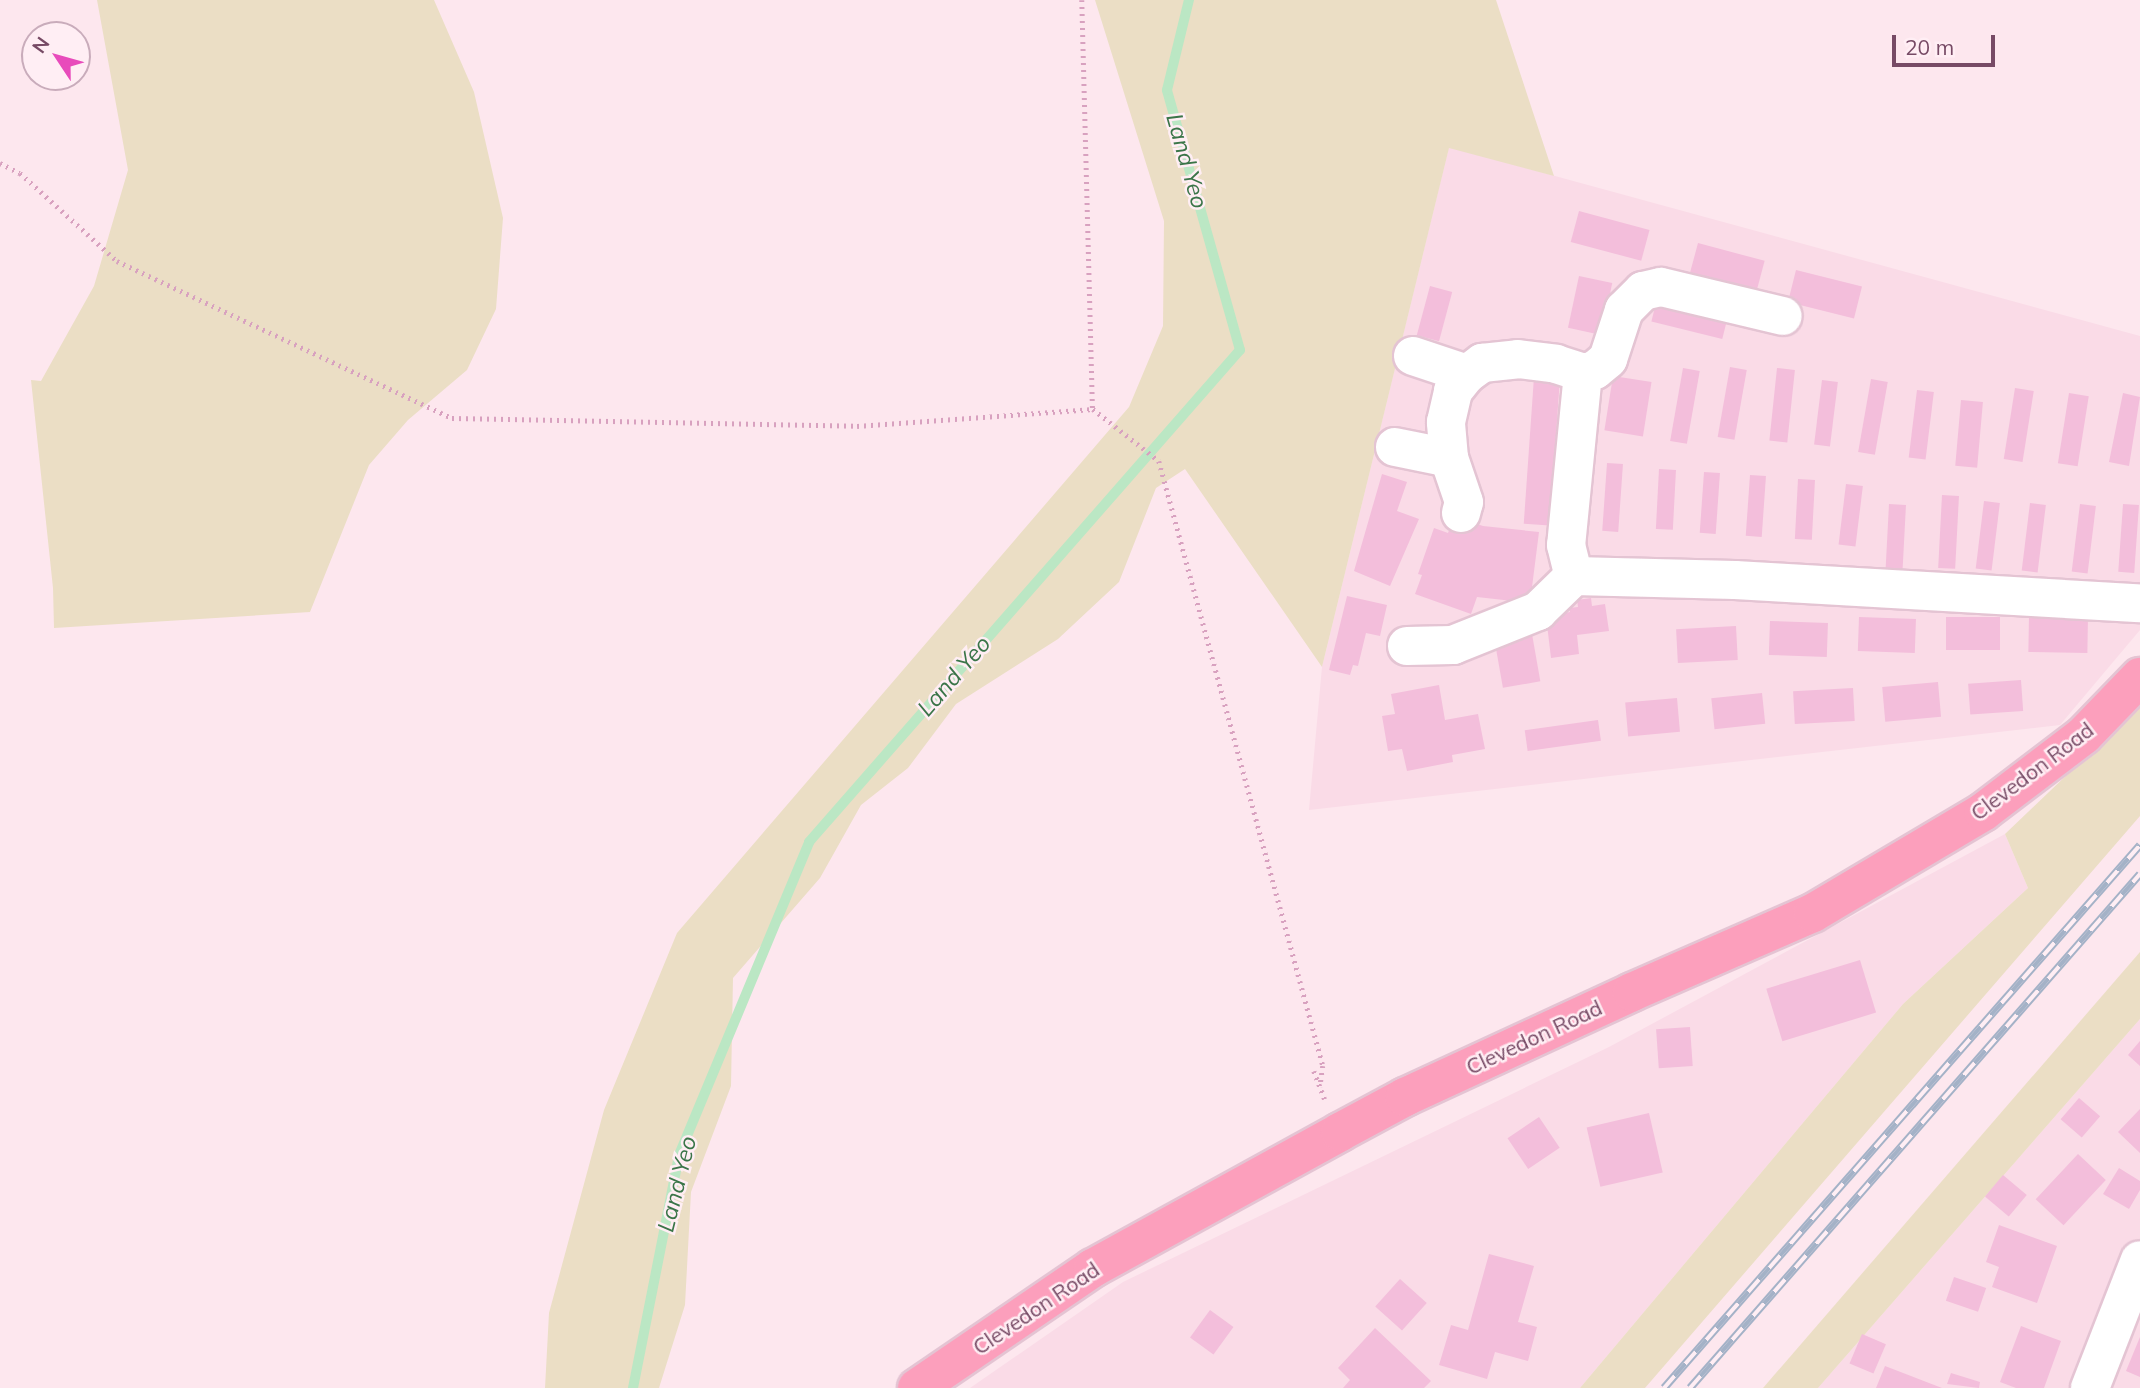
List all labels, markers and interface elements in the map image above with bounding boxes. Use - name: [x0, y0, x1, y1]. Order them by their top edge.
- north arrow: [21, 21, 91, 91]
- scale bar: [1895, 21, 1998, 65]
- text: N: [27, 32, 55, 58]
- text: 20 m: [1905, 34, 1954, 60]
- water label: Land Yeo: [1160, 110, 1214, 212]
- water label: Land Yeo: [912, 630, 996, 722]
- street label: Clevedon Road: [1966, 717, 2098, 825]
- street label: Clevedon Road: [1462, 995, 1606, 1079]
- water label: Land Yeo: [652, 1133, 702, 1235]
- street label: Clevedon Road: [968, 1256, 1104, 1360]

